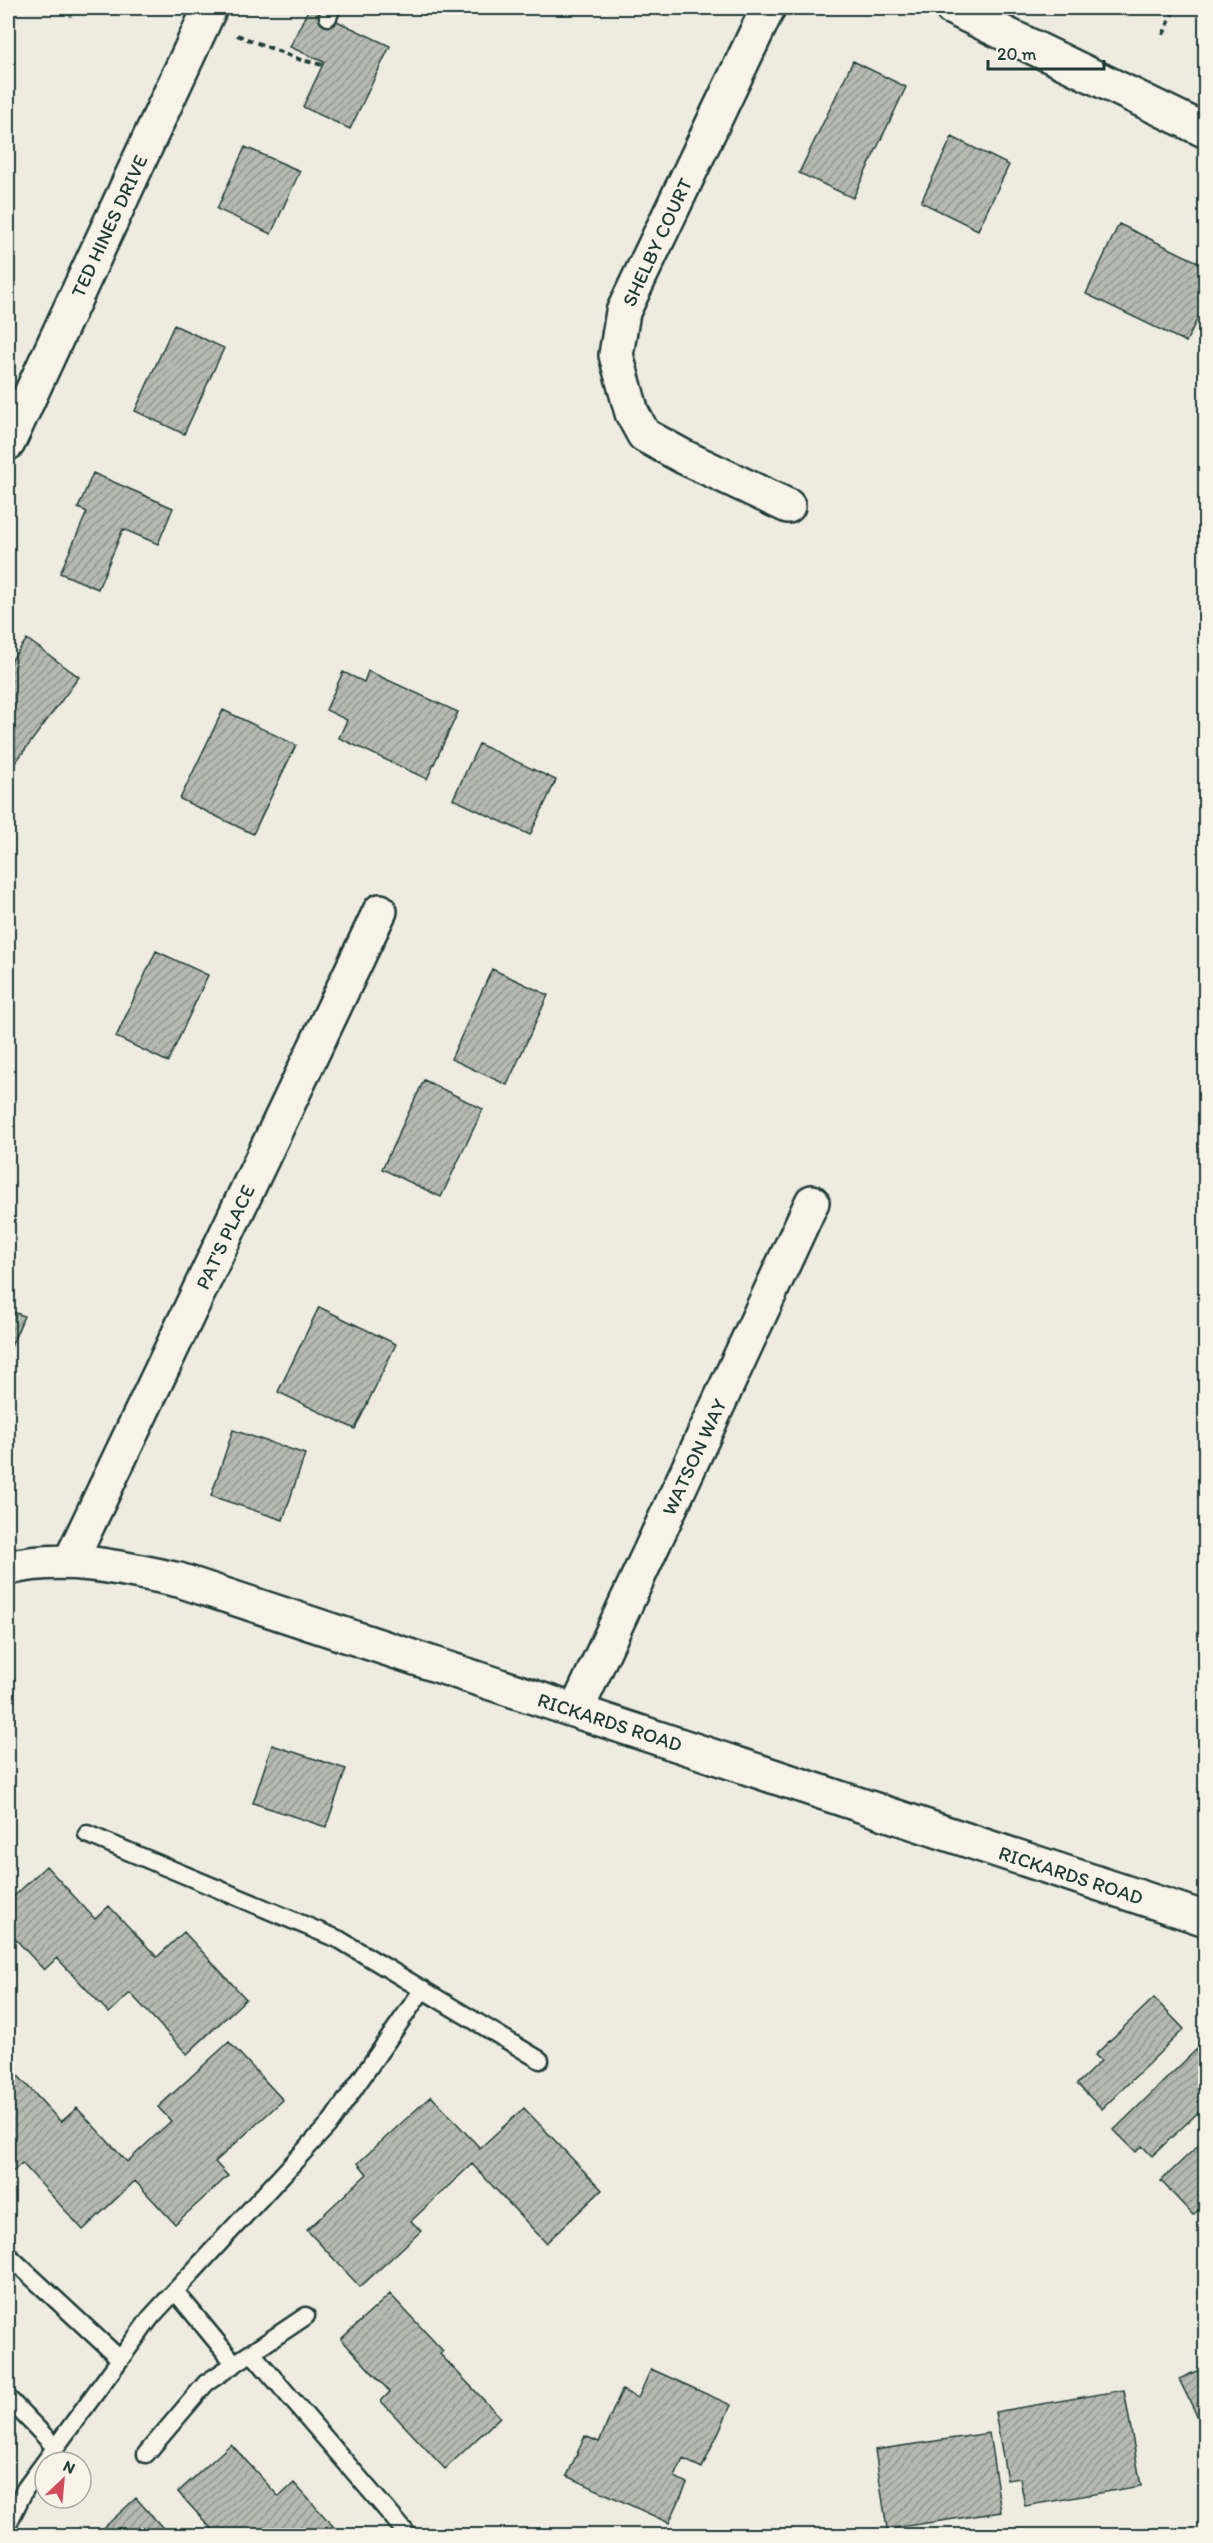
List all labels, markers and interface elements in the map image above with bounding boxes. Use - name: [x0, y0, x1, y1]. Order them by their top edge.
- scale bar: [988, 33, 1104, 71]
- text: 20 m: [997, 43, 1037, 65]
- street label: TED HINES DRIVE: [65, 151, 153, 301]
- street label: SHELBY COURT: [617, 174, 697, 310]
- street label: PAT'S PLACE: [190, 1181, 260, 1293]
- street label: WATSON WAY: [657, 1394, 732, 1519]
- street label: RICKARDS ROAD: [535, 1687, 685, 1757]
- street label: RICKARDS ROAD: [996, 1840, 1146, 1910]
- north arrow: [33, 2450, 93, 2510]
- text: N: [60, 2456, 78, 2478]

